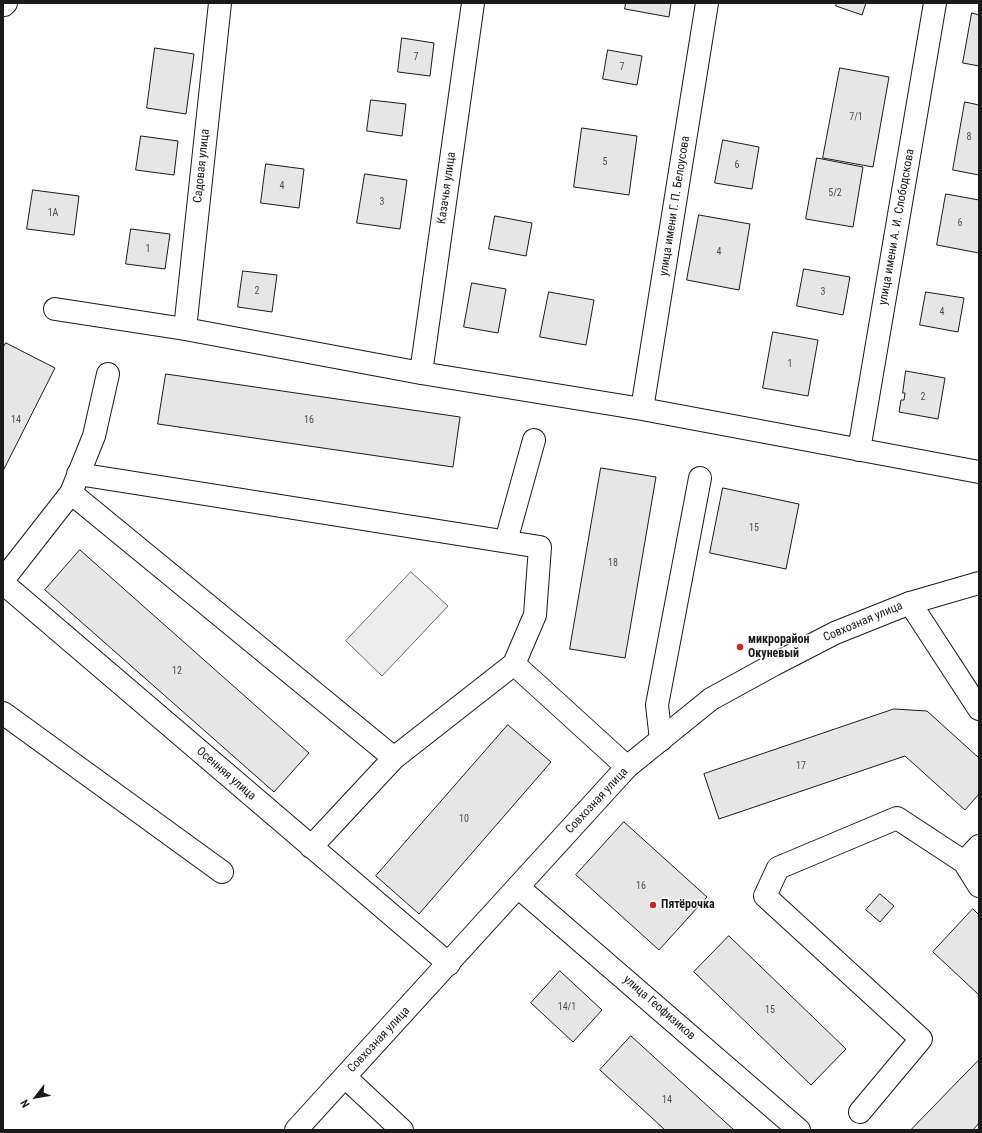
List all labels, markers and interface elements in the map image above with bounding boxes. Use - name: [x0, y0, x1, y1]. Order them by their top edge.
- house number: 7: [414, 51, 418, 63]
- house number: 7: [620, 61, 624, 73]
- house number: 7/1: [849, 111, 863, 123]
- street label: Садовая улица: [191, 128, 213, 204]
- house number: 8: [967, 131, 971, 143]
- street label: улица имени Г. П. Белоусова: [657, 135, 693, 277]
- street label: улица имени А. И. Слободскова: [876, 148, 918, 306]
- street label: Казачья улица: [435, 151, 459, 225]
- house number: 5: [603, 156, 607, 168]
- house number: 6: [735, 159, 739, 171]
- house number: 4: [280, 180, 284, 192]
- house number: 5/2: [828, 187, 842, 199]
- house number: 3: [380, 196, 384, 208]
- house number: 1А: [48, 207, 58, 219]
- house number: 6: [958, 217, 962, 229]
- house number: 1: [146, 243, 150, 255]
- house number: 4: [717, 246, 721, 258]
- house number: 2: [255, 285, 259, 297]
- house number: 3: [821, 286, 825, 298]
- house number: 4: [940, 306, 944, 318]
- house number: 1: [788, 358, 792, 370]
- house number: 2: [921, 391, 925, 403]
- house number: 14: [11, 414, 21, 426]
- house number: 16: [304, 414, 314, 426]
- house number: 15: [749, 522, 759, 534]
- house number: 18: [608, 557, 618, 569]
- street label: Совхозная улица: [821, 599, 905, 645]
- place label: микрорайон Окуневый: [748, 633, 809, 661]
- marker: микрорайон Окуневый: [735, 642, 745, 652]
- house number: 12: [172, 665, 182, 677]
- street label: Осенняя улица: [193, 744, 259, 804]
- house number: 17: [796, 760, 806, 772]
- street label: Совхозная улица: [563, 765, 631, 837]
- house number: 10: [459, 813, 469, 825]
- house number: 16: [636, 880, 646, 892]
- place label: Пятёрочка: [661, 898, 715, 912]
- marker: Пятёрочка: [648, 900, 658, 910]
- street label: улица Геофизиков: [620, 973, 698, 1043]
- house number: 14/1: [558, 1001, 576, 1013]
- street label: Совхозная улица: [345, 1004, 413, 1076]
- house number: 15: [765, 1004, 775, 1016]
- north arrow: [16, 1077, 56, 1117]
- house number: 14: [662, 1094, 672, 1106]
- text: N: [18, 1097, 33, 1110]

